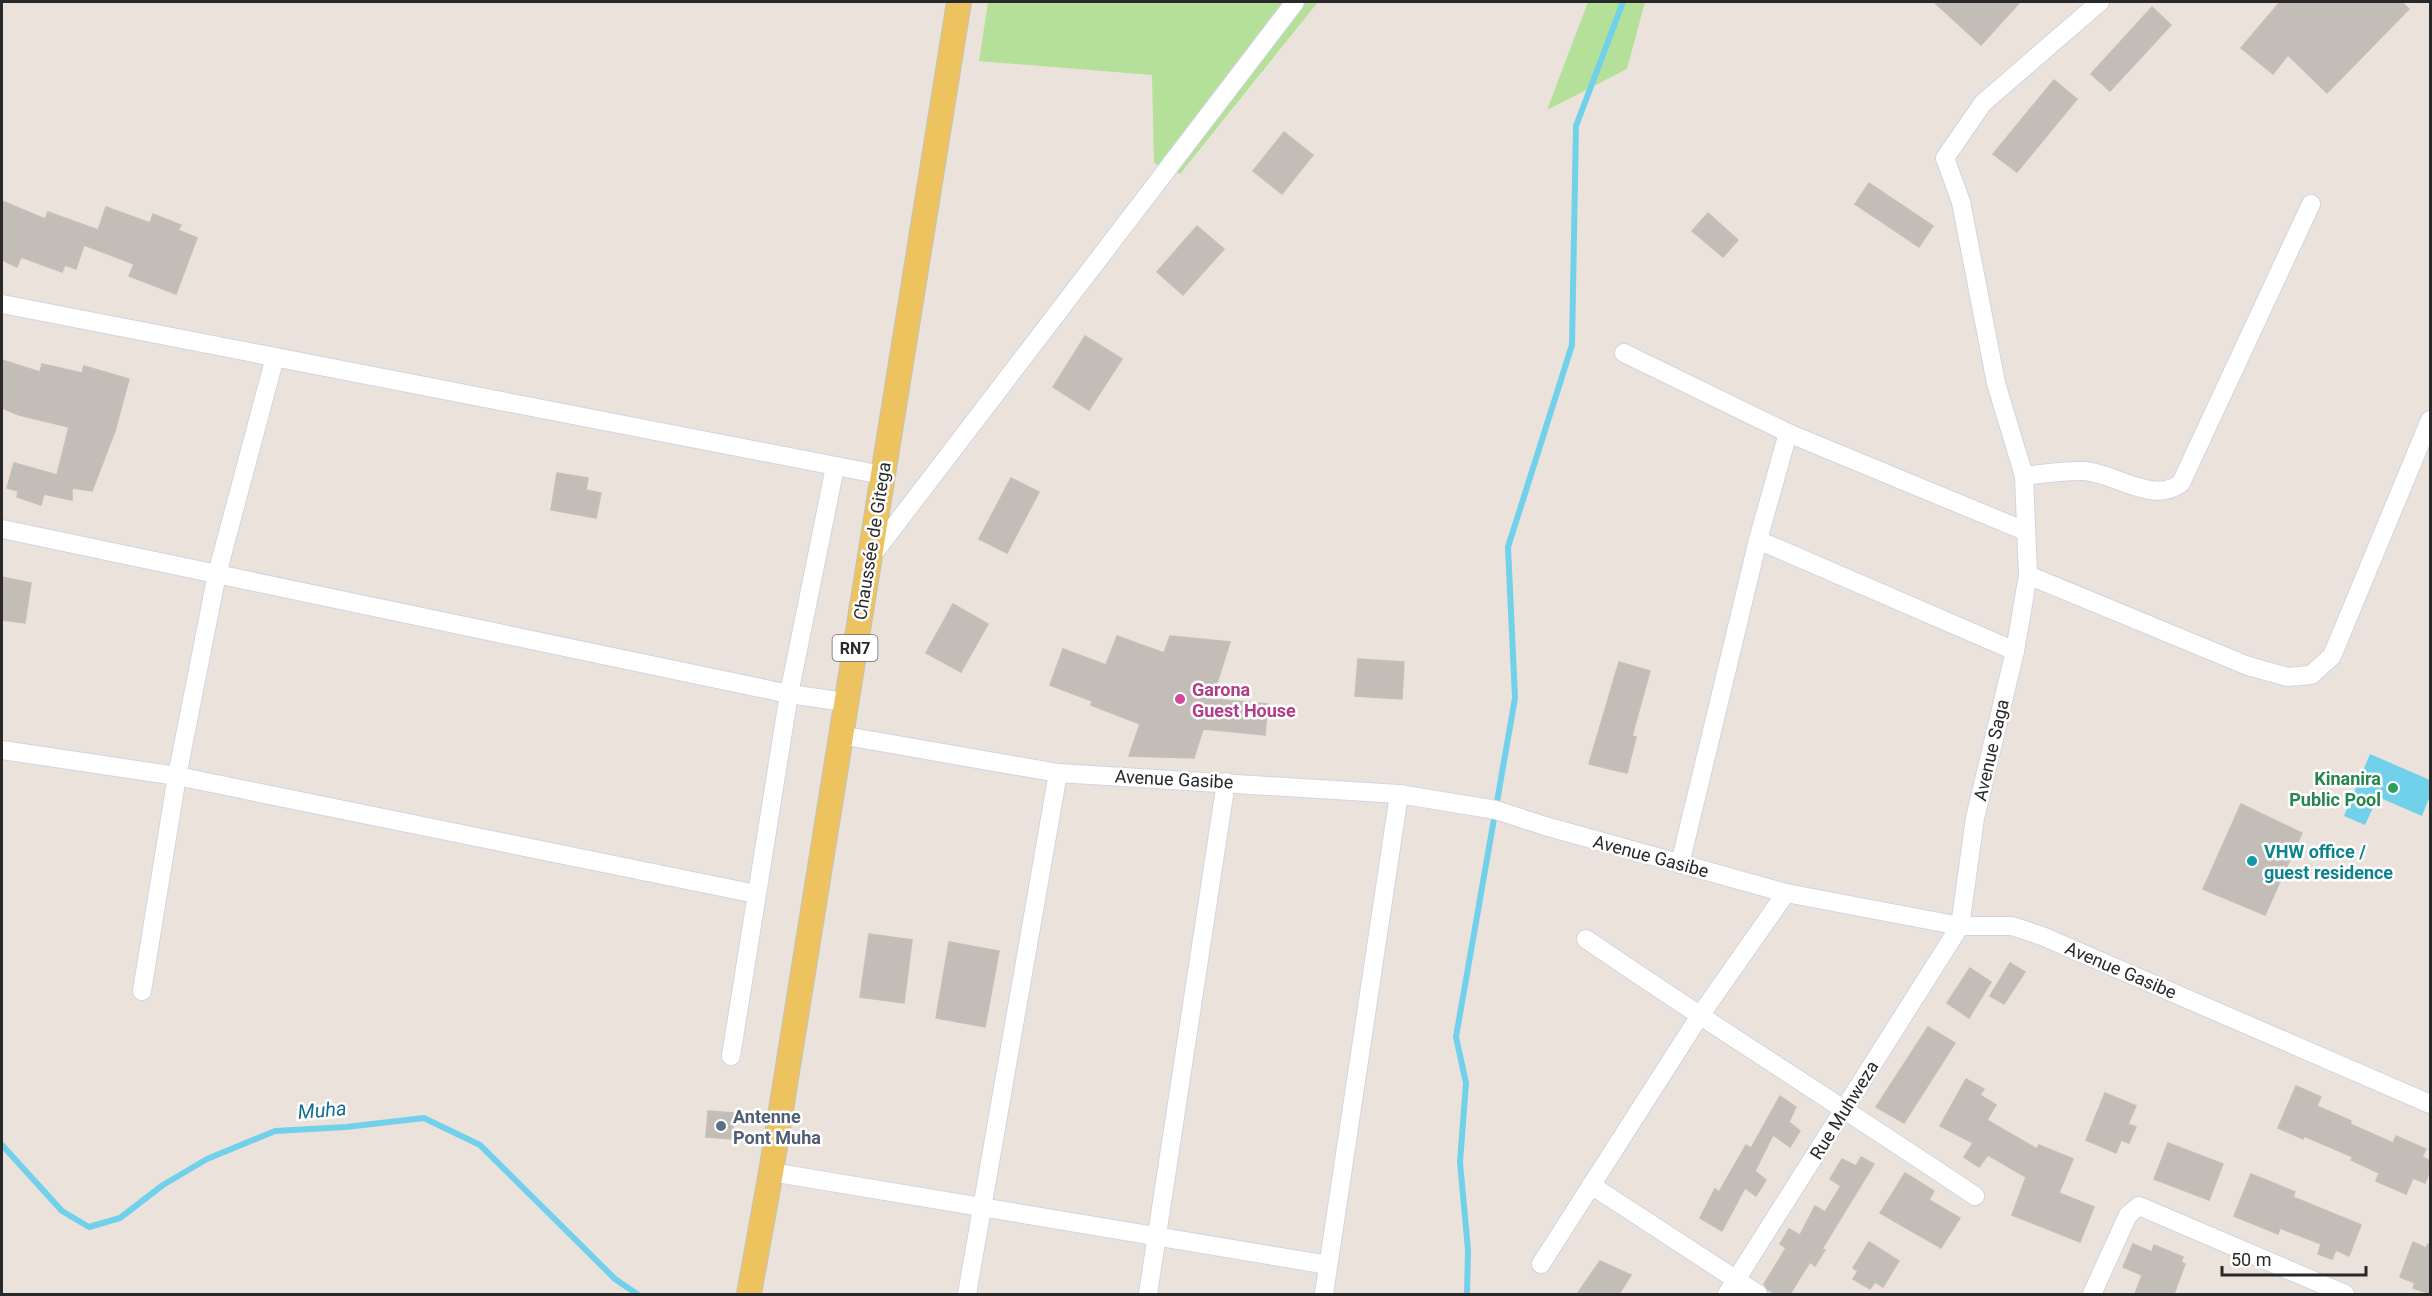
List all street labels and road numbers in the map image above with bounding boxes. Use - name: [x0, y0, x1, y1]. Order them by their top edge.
- street label: Chaussée de Gitega: [849, 461, 895, 621]
- road number: RN7: [832, 635, 878, 661]
- street label: Avenue Saga: [1969, 697, 2013, 803]
- street label: Avenue Gasibe: [1114, 765, 1234, 793]
- street label: Avenue Gasibe: [1591, 830, 1711, 882]
- street label: Avenue Gasibe: [2062, 937, 2180, 1003]
- street label: Rue Muhweza: [1805, 1057, 1883, 1163]

